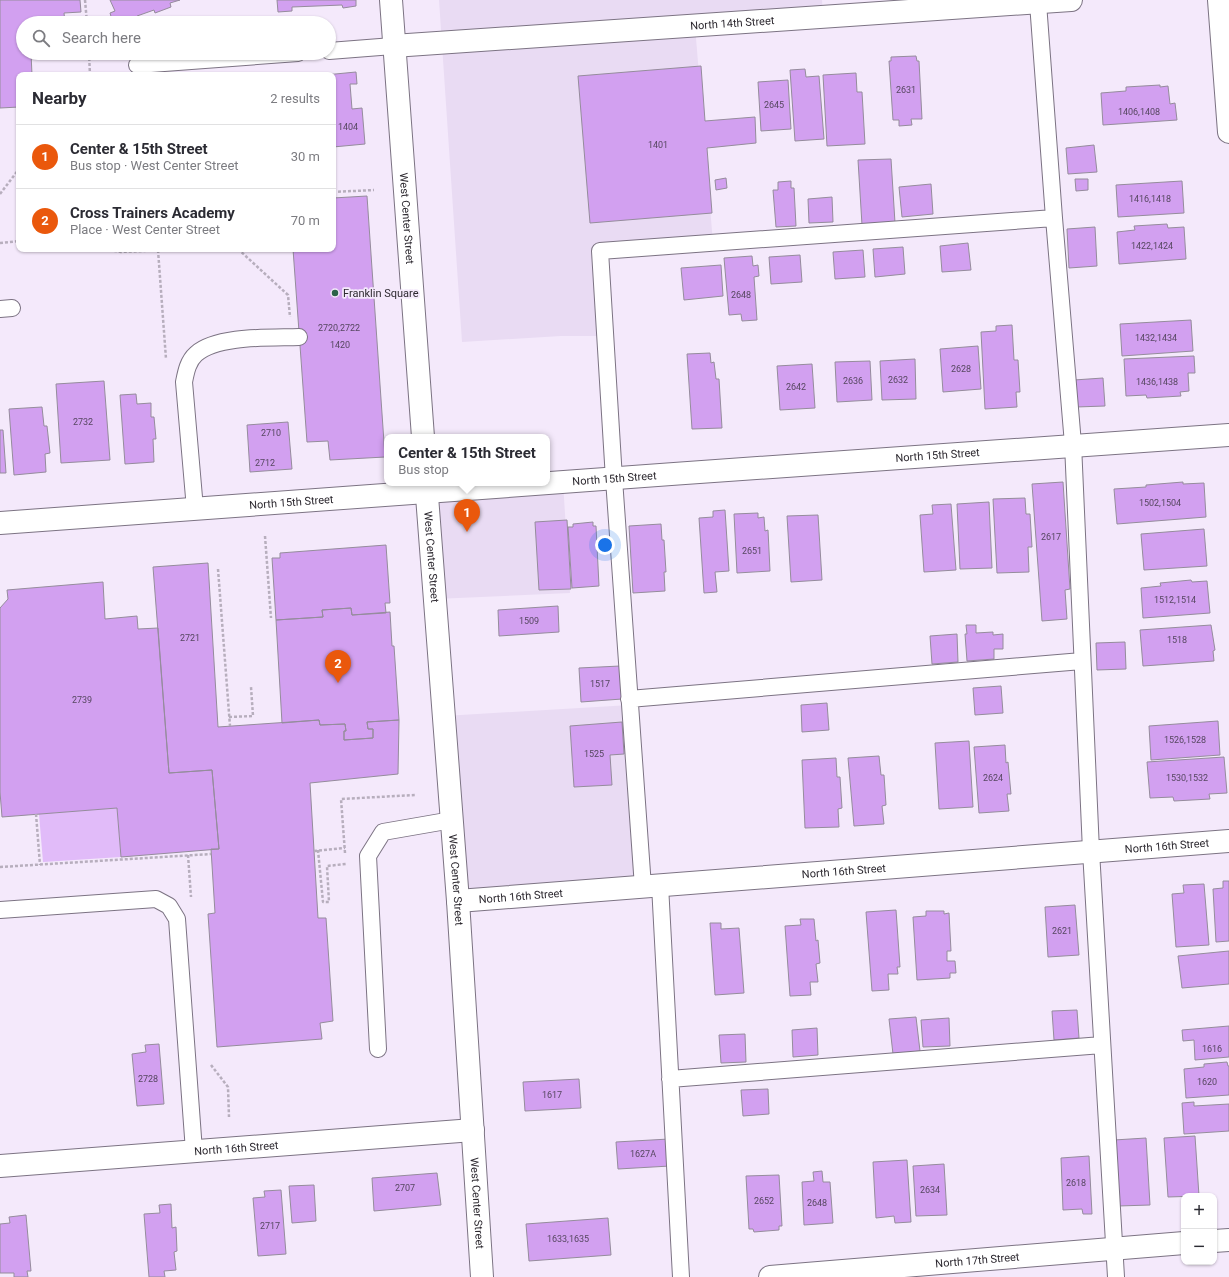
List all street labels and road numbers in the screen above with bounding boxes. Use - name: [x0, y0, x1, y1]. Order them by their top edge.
- street label: North 14th Street: [690, 14, 775, 32]
- street label: West Center Street: [397, 172, 417, 265]
- street label: North 15th Street: [895, 445, 980, 464]
- street label: North 15th Street: [572, 469, 657, 488]
- street label: North 15th Street: [249, 492, 334, 512]
- street label: West Center Street: [422, 511, 442, 603]
- street label: West Center Street: [446, 834, 466, 926]
- street label: North 16th Street: [1124, 836, 1210, 856]
- street label: North 16th Street: [801, 861, 887, 881]
- street label: North 16th Street: [478, 886, 564, 906]
- street label: North 16th Street: [194, 1138, 279, 1158]
- street label: West Center Street: [468, 1157, 487, 1250]
- street label: North 17th Street: [935, 1250, 1020, 1270]

